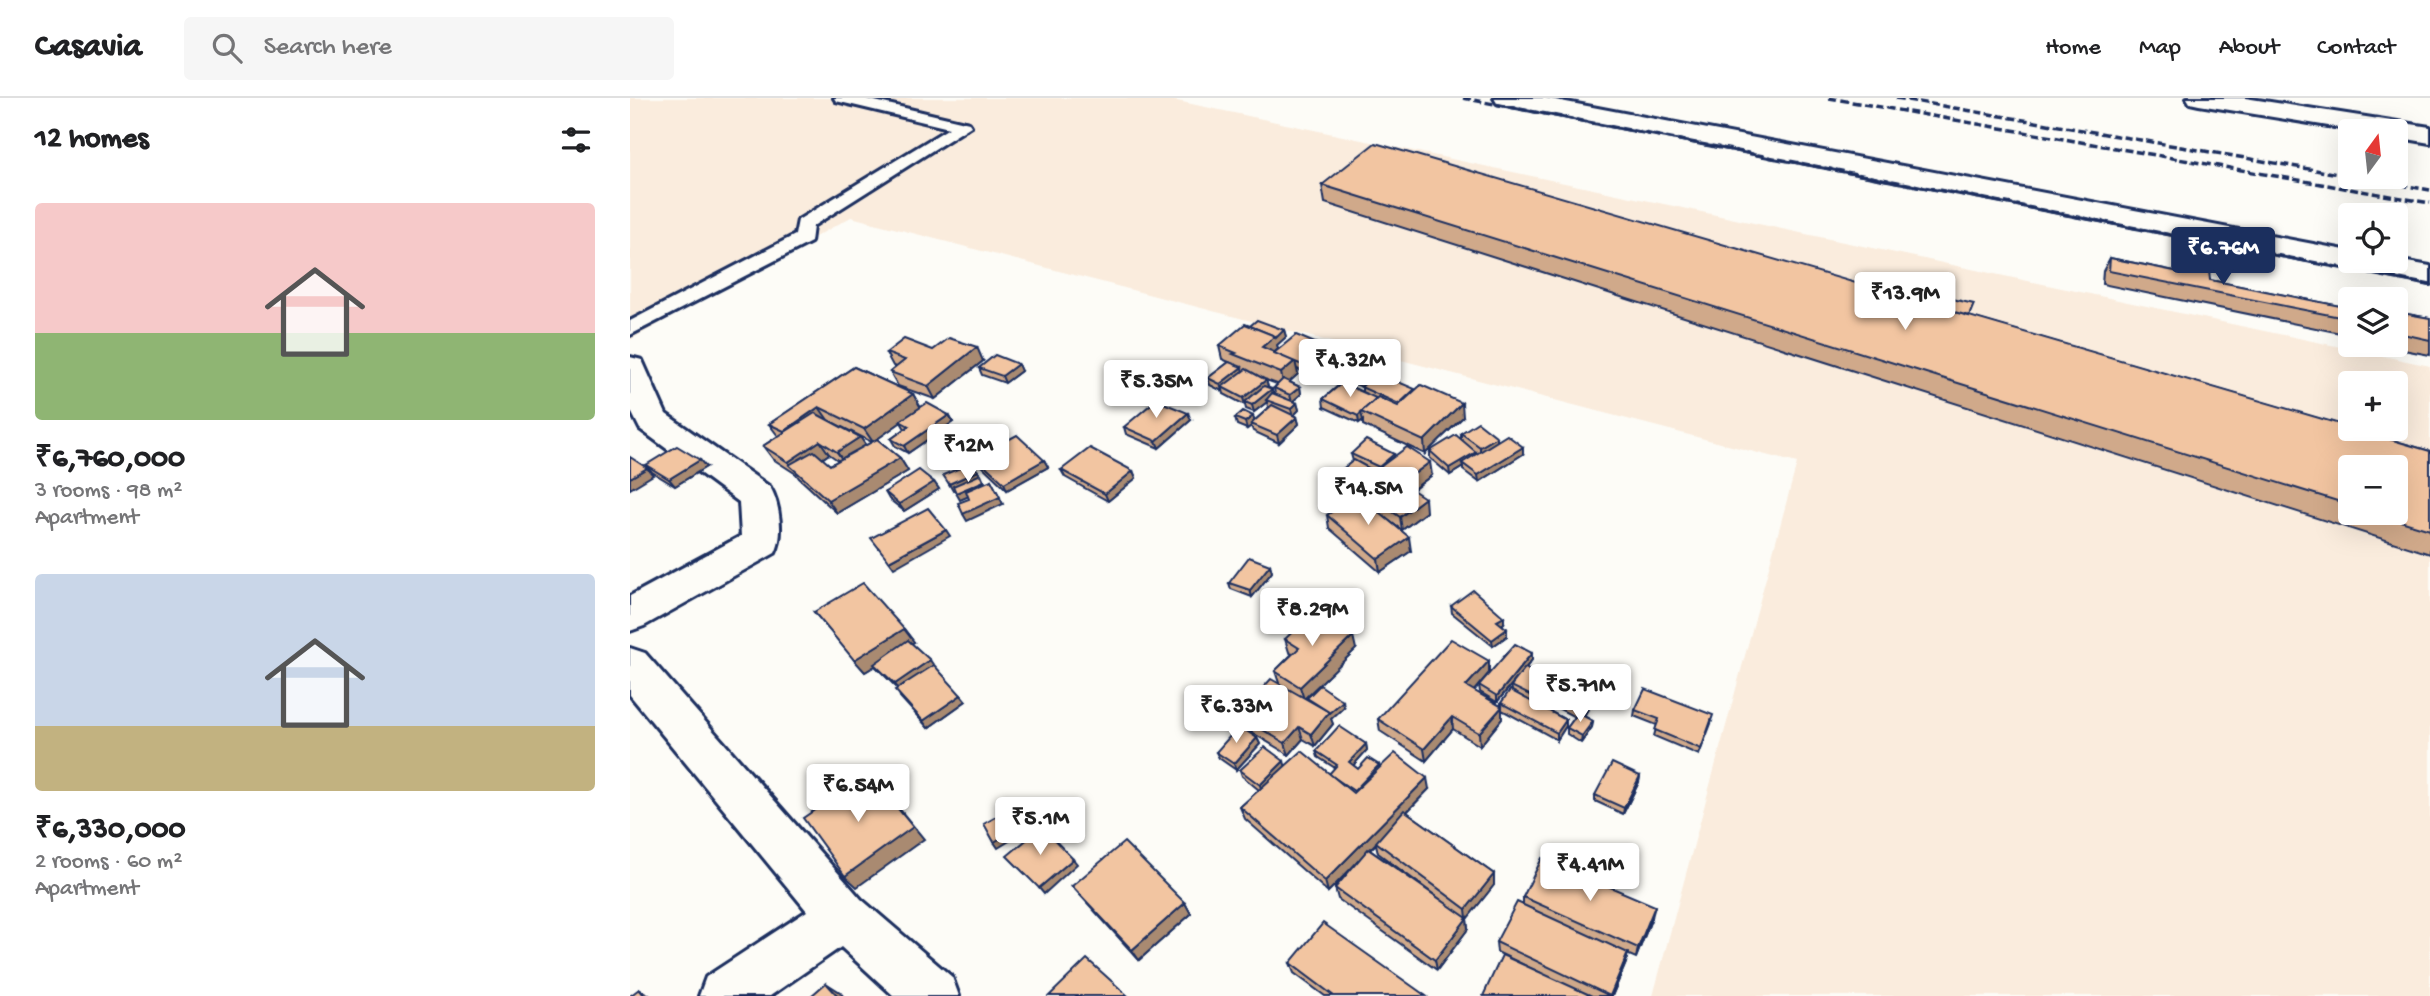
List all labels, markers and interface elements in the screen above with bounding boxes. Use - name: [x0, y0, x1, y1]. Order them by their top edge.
- search box: [184, 17, 674, 80]
- text: Casavia: [35, 29, 142, 67]
- icon: search: [208, 29, 246, 67]
- text: Search here: [264, 33, 392, 64]
- text: Home: [2045, 34, 2101, 63]
- text: Map: [2139, 34, 2181, 63]
- text: About: [2219, 34, 2279, 63]
- text: Contact: [2317, 34, 2395, 63]
- north arrow: [2338, 119, 2408, 189]
- map controls: [2338, 119, 2408, 525]
- icon: filters: [557, 121, 595, 159]
- text: 12 homes: [35, 123, 148, 158]
- button: locate: [2338, 203, 2408, 273]
- pin: ₹6.76M: [2166, 228, 2280, 287]
- text: ₹6.76M: [2187, 236, 2259, 263]
- icon: home: [252, 249, 378, 375]
- pin: ₹13.9M: [1848, 272, 1962, 332]
- text: ₹13.9M: [1870, 281, 1940, 308]
- button: layers: [2338, 287, 2408, 357]
- pin: ₹4.32M: [1293, 340, 1407, 399]
- text: ₹4.32M: [1315, 348, 1385, 375]
- pin: ₹5.35M: [1099, 360, 1213, 420]
- text: ₹5.35M: [1120, 369, 1192, 396]
- button: +: [2338, 371, 2408, 441]
- pin: ₹12M: [927, 424, 1009, 484]
- text: ₹12M: [943, 433, 993, 460]
- text: ₹6,760,000: [35, 443, 185, 478]
- button: −: [2338, 455, 2408, 525]
- pin: ₹14.5M: [1311, 468, 1425, 527]
- text: ₹14.5M: [1334, 476, 1402, 503]
- text: 3 rooms · 98 m²: [35, 478, 182, 505]
- text: Apartment: [35, 505, 139, 532]
- pin: ₹8.29M: [1255, 588, 1369, 648]
- text: ₹8.29M: [1276, 597, 1348, 624]
- icon: home: [252, 620, 378, 746]
- pin: ₹5.71M: [1523, 664, 1637, 724]
- text: ₹5.71M: [1545, 673, 1615, 700]
- pin: ₹6.33M: [1179, 686, 1293, 745]
- text: ₹6.33M: [1200, 694, 1272, 721]
- pin: ₹6.54M: [801, 764, 915, 824]
- text: ₹6.54M: [823, 773, 893, 800]
- pin: ₹5.1M: [991, 798, 1089, 857]
- text: ₹5.1M: [1011, 806, 1069, 833]
- text: ₹6,330,000: [35, 814, 186, 849]
- pin: ₹4.41M: [1533, 844, 1647, 903]
- text: 2 rooms · 60 m²: [35, 849, 182, 876]
- text: ₹4.41M: [1556, 852, 1624, 879]
- text: Apartment: [35, 876, 139, 903]

